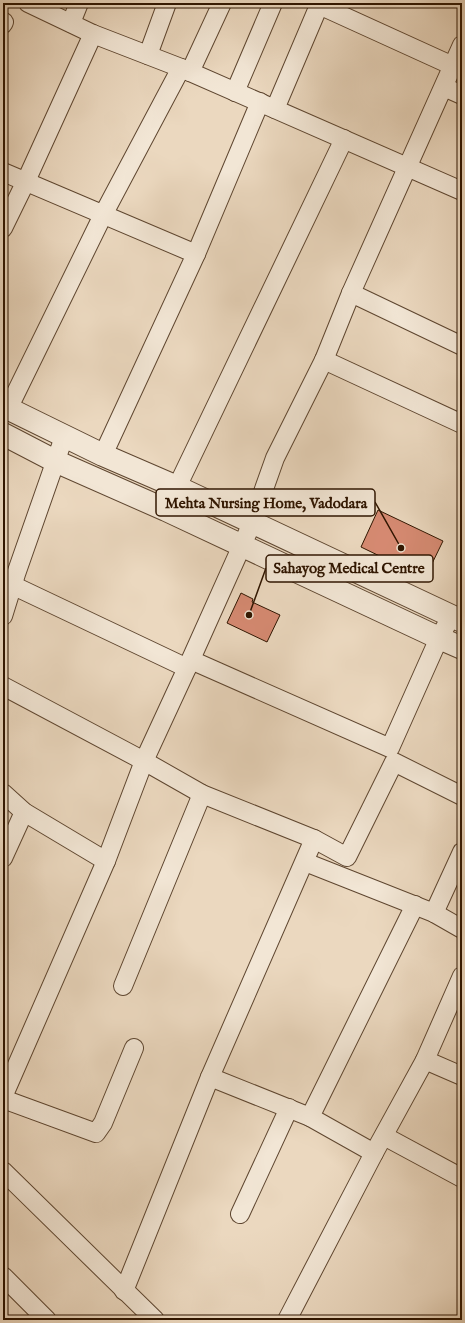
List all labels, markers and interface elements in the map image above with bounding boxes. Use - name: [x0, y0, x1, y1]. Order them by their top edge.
- callout: Mehta Nursing Home, Vadodara: [156, 489, 375, 516]
- text: Mehta Nursing Home, Vadodara: [165, 494, 368, 513]
- callout: Sahayog Medical Centre: [266, 555, 433, 582]
- text: Sahayog Medical Centre: [273, 559, 425, 578]

